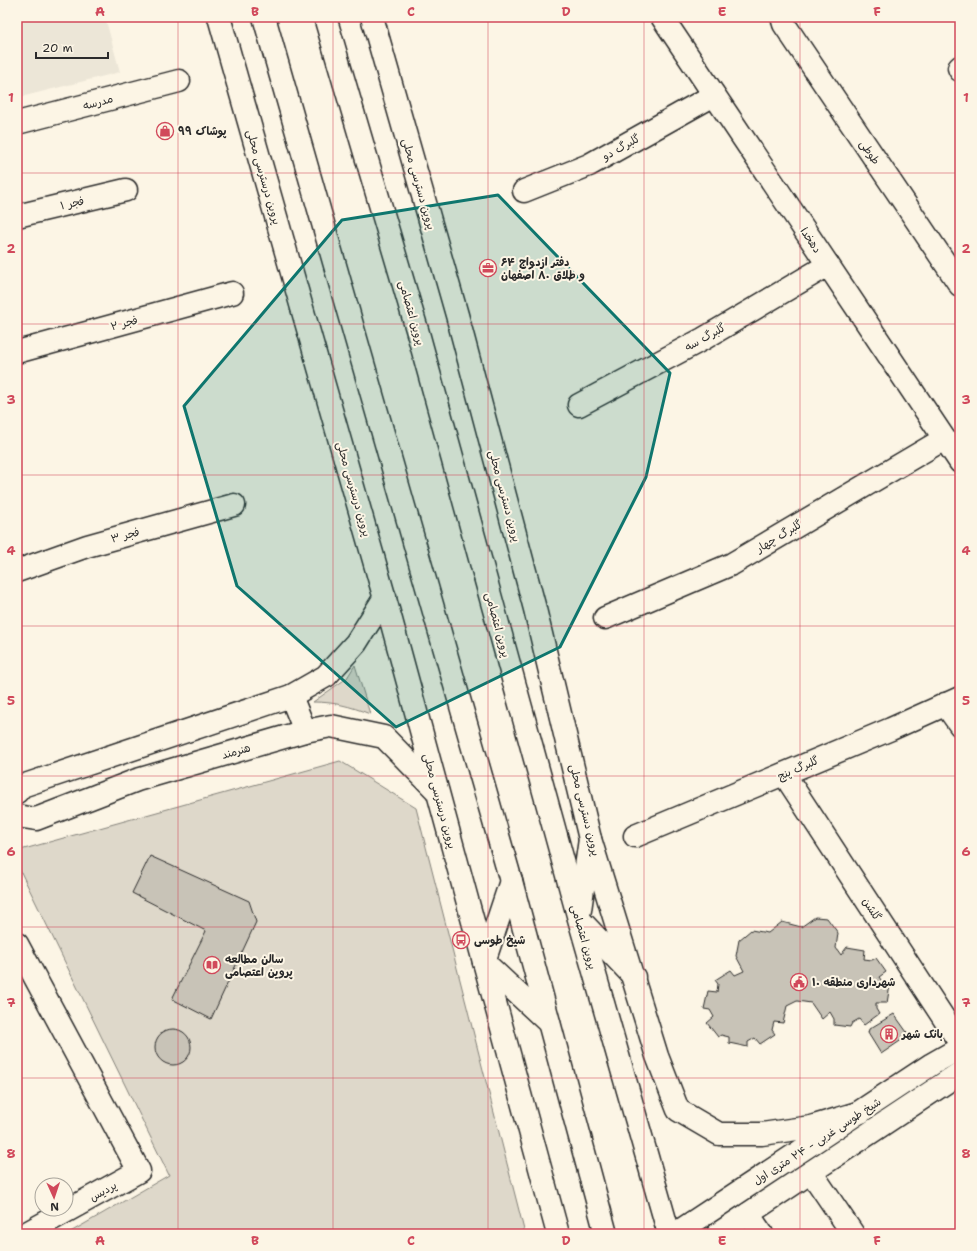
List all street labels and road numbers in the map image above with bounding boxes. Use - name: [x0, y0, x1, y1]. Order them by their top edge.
- street label: مدرسه: [82, 91, 115, 114]
- street label: پروین درسترسی محلی: [243, 128, 284, 226]
- street label: گلبرگ دو: [599, 131, 643, 164]
- street label: پروین دسترسی محلی: [398, 137, 439, 231]
- street label: طوطی: [856, 137, 883, 168]
- street label: فجر ۱: [59, 193, 86, 214]
- street label: دهخدا: [797, 225, 825, 256]
- street label: پروین اعتصامی: [395, 279, 428, 347]
- street label: فجر ۲: [109, 313, 139, 334]
- street label: گلبرگ سه: [682, 320, 729, 355]
- street label: پروین درسترسی محلی: [333, 440, 374, 538]
- street label: پروین دسترسی محلی: [485, 449, 524, 544]
- street label: گلبرگ چهار: [753, 517, 805, 557]
- street label: فجر ۳: [109, 524, 141, 546]
- street label: پروین اعتصامی: [482, 591, 513, 659]
- street label: هنرمند: [220, 740, 253, 763]
- street label: پروین درسترسی محلی: [420, 752, 459, 850]
- street label: گلبرگ پنج: [775, 753, 821, 784]
- street label: پروین دسترسی محلی: [566, 763, 603, 858]
- street label: گلشن: [859, 895, 885, 924]
- street label: پروین اعتصامی: [567, 903, 600, 971]
- street label: شیخ طوسی غربی - ۲۴ متری اول: [750, 1094, 884, 1188]
- street label: پردیس: [87, 1178, 120, 1205]

